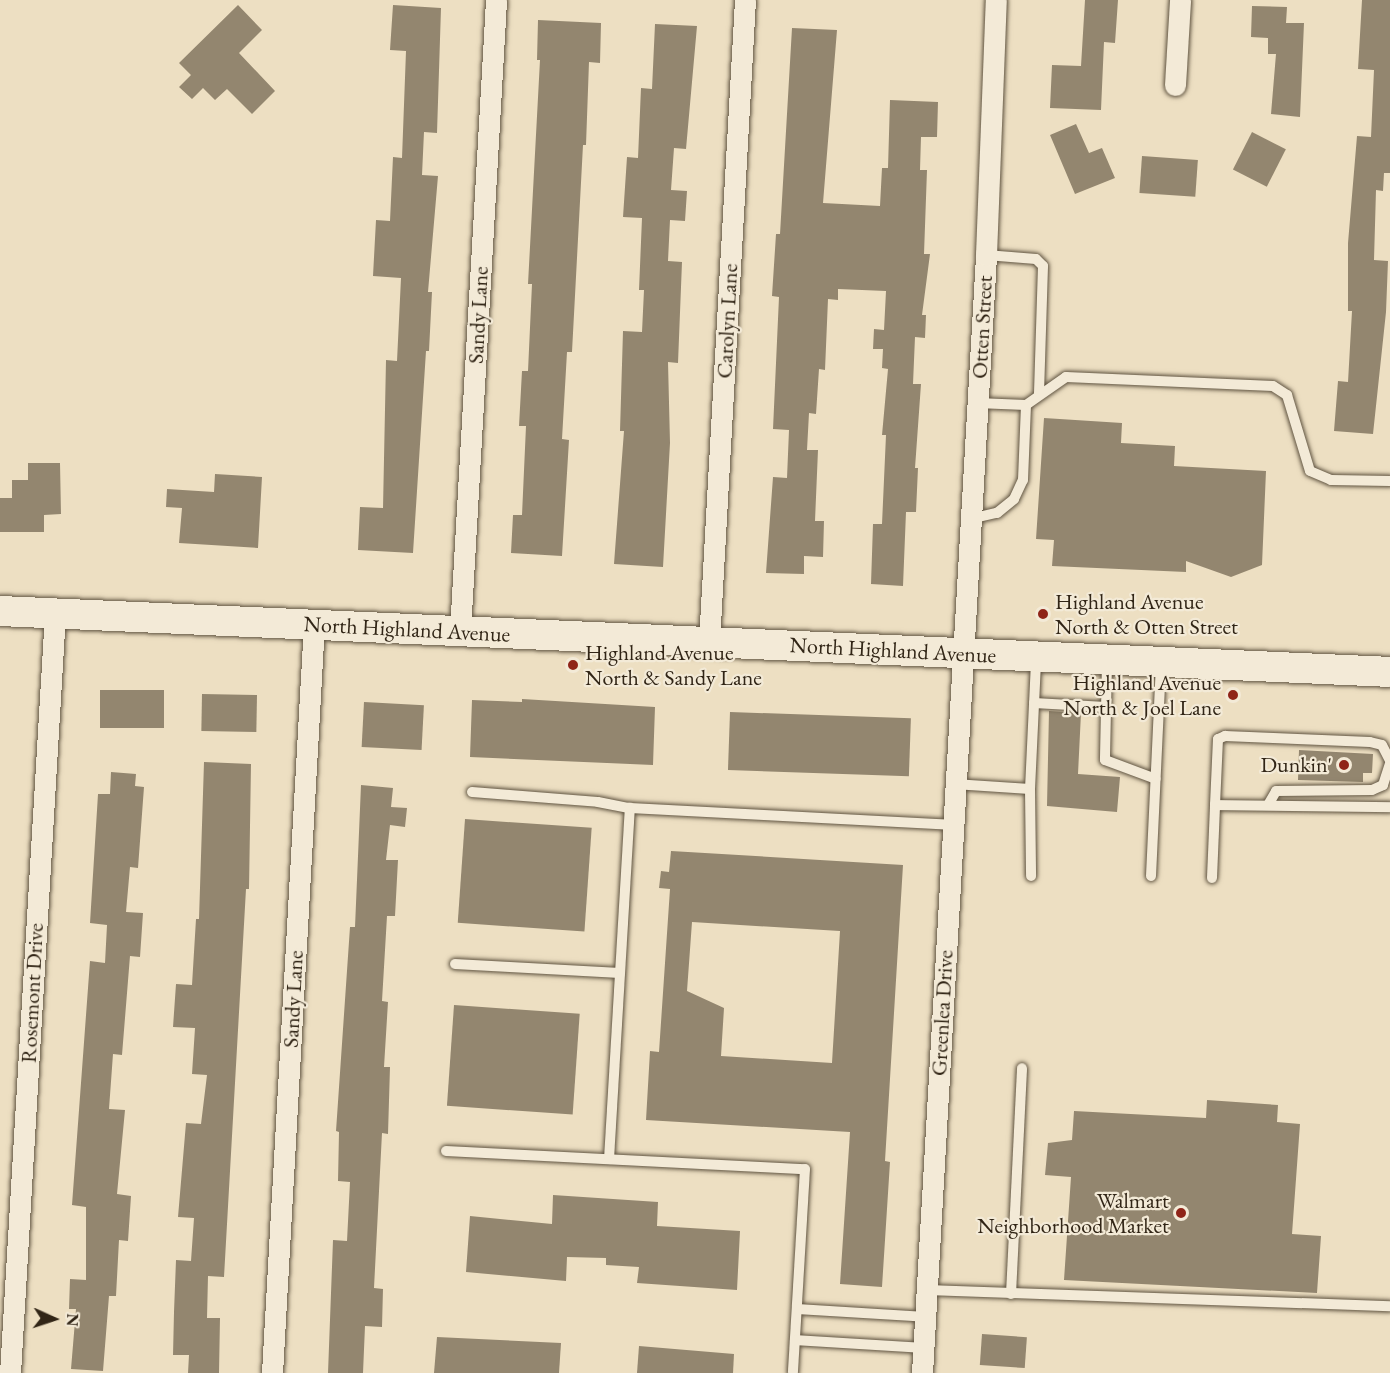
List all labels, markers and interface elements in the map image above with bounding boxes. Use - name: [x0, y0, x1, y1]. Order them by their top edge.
- street label: Carolyn Lane: [711, 263, 743, 379]
- street label: Sandy Lane: [462, 266, 494, 364]
- street label: Otten Street: [966, 275, 998, 379]
- place label: Highland Avenue North & Otten Street: [1055, 588, 1238, 640]
- marker: Highland Avenue North & Otten Street: [1036, 607, 1050, 621]
- street label: North Highland Avenue: [303, 610, 511, 648]
- street label: North Highland Avenue: [789, 631, 997, 669]
- place label: Highland Avenue North & Sandy Lane: [585, 639, 762, 690]
- marker: Highland Avenue North & Sandy Lane: [566, 658, 580, 672]
- place label: Highland Avenue North & Joel Lane: [1063, 669, 1221, 720]
- marker: Highland Avenue North & Joel Lane: [1226, 688, 1240, 702]
- place label: Dunkin': [1260, 752, 1332, 778]
- marker: Dunkin': [1337, 758, 1351, 772]
- street label: Rosemont Drive: [15, 922, 49, 1064]
- street label: Greenlea Drive: [926, 949, 958, 1077]
- street label: Sandy Lane: [277, 950, 309, 1048]
- place label: Walmart Neighborhood Market: [977, 1187, 1169, 1238]
- marker: Walmart Neighborhood Market: [1174, 1206, 1188, 1220]
- north arrow: [24, 1289, 84, 1349]
- text: N: [62, 1313, 83, 1327]

